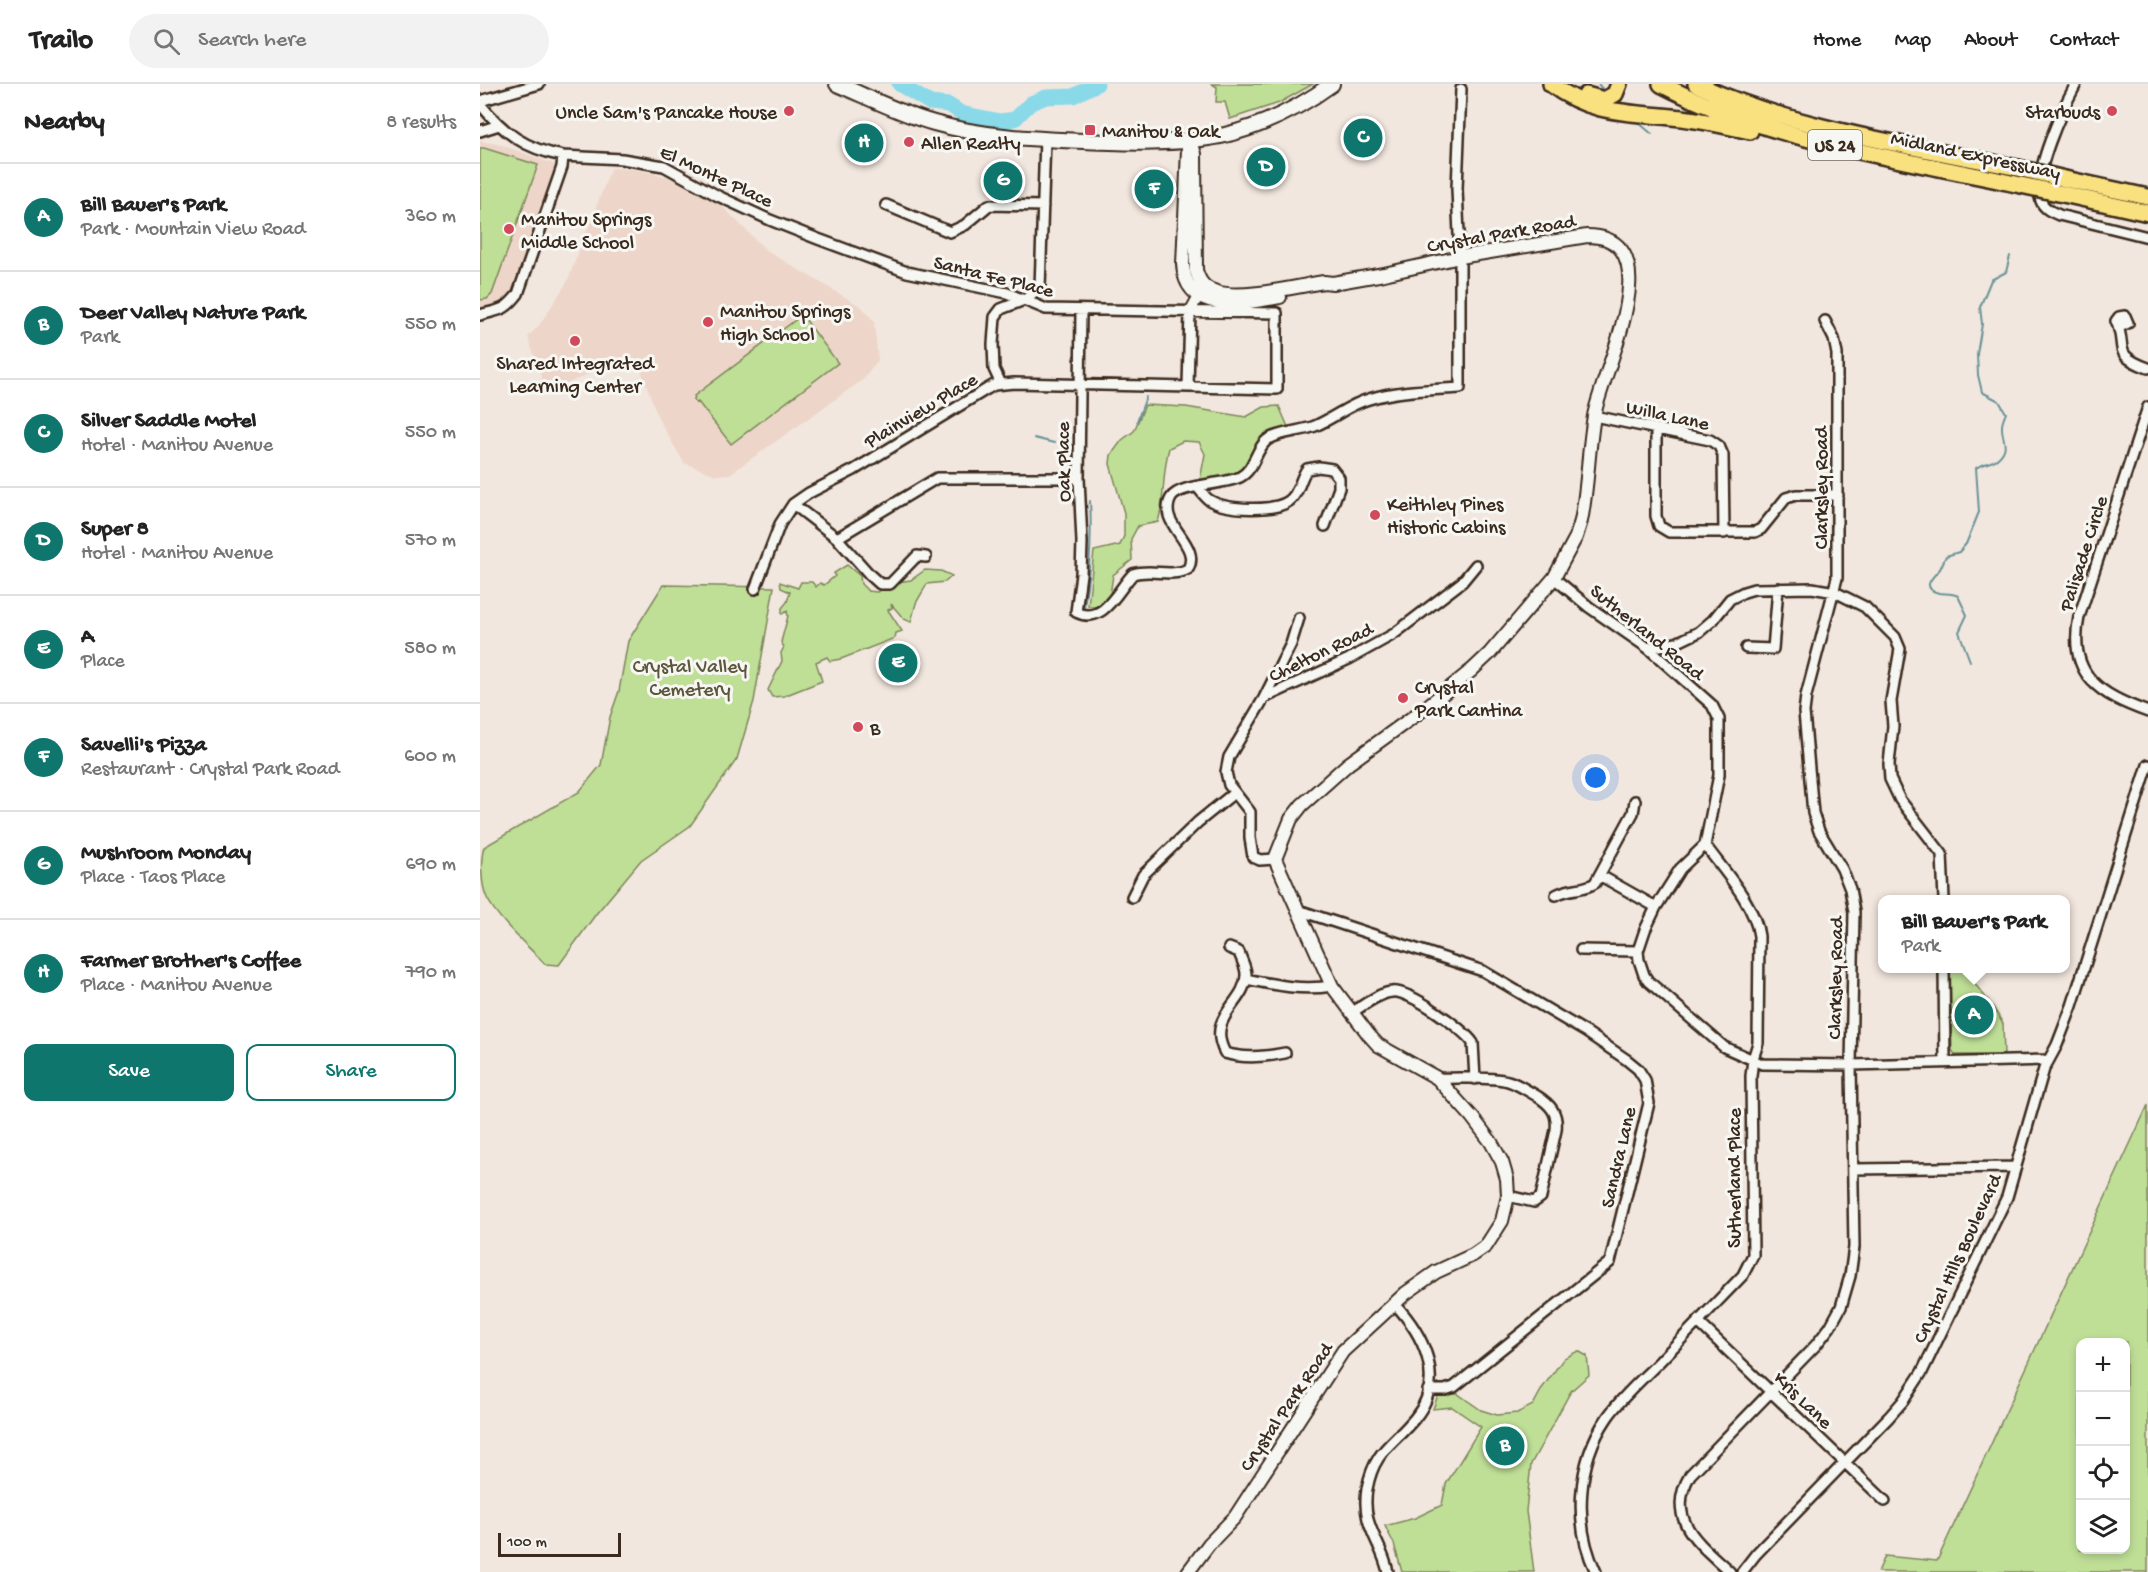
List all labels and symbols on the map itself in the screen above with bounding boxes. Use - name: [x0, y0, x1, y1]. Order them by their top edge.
- place label: Uncle Sam's Pancake House: [556, 103, 778, 126]
- place label: Starbuds: [2025, 103, 2101, 126]
- marker: Uncle Sam's Pancake House: [782, 104, 796, 118]
- marker: Starbuds: [2105, 104, 2119, 118]
- pin: C: [1344, 116, 1382, 160]
- pin: H: [844, 120, 884, 166]
- place label: Manitou & Oak: [1102, 122, 1222, 145]
- marker: Manitou & Oak: [1083, 123, 1097, 137]
- street label: Midland Expressway: [1888, 128, 2062, 187]
- road number: US 24: [1808, 130, 1862, 160]
- place label: Allen Realty: [921, 134, 1021, 157]
- marker: Allen Realty: [902, 135, 916, 149]
- street label: El Monte Place: [655, 142, 776, 215]
- pin: D: [1246, 144, 1286, 190]
- pin: G: [984, 158, 1022, 204]
- pin: F: [1134, 166, 1174, 212]
- place label: Manitou Springs Middle School: [521, 210, 652, 256]
- street label: Crystal Park Road: [1426, 211, 1580, 260]
- marker: Manitou Springs Middle School: [502, 222, 516, 236]
- street label: Santa Fe Place: [931, 252, 1056, 305]
- place label: Manitou Springs High School: [720, 302, 851, 348]
- marker: Manitou Springs High School: [701, 315, 715, 329]
- marker: Shared Integrated Learning Center: [568, 334, 582, 348]
- place label: Shared Integrated Learning Center: [496, 354, 656, 400]
- street label: Plainview Place: [860, 369, 983, 455]
- street label: Willa Lane: [1624, 397, 1712, 438]
- street label: Oak Place: [1053, 421, 1078, 502]
- street label: Clarksley Road: [1812, 424, 1835, 549]
- street label: Palisade Circle: [2056, 493, 2115, 616]
- place label: Keithley Pines Historic Cabins: [1387, 495, 1506, 541]
- marker: Keithley Pines Historic Cabins: [1368, 508, 1382, 522]
- street label: Sutherland Road: [1584, 581, 1709, 688]
- street label: Chelton Road: [1266, 618, 1379, 689]
- pin: E: [878, 640, 918, 686]
- park label: Crystal Valley Cemetery: [633, 657, 748, 703]
- place label: Crystal Park Cantina: [1414, 678, 1523, 724]
- marker: Crystal Park Cantina: [1396, 691, 1410, 705]
- place label: B: [869, 719, 881, 742]
- marker: B: [851, 720, 865, 734]
- your location: [1581, 763, 1610, 792]
- street label: Clarksley Road: [1825, 914, 1850, 1040]
- pin: A: [1954, 992, 1994, 1038]
- street label: Sandra Lane: [1598, 1104, 1643, 1210]
- street label: Sutherland Place: [1725, 1107, 1748, 1248]
- street label: Crystal Hills Boulevard: [1910, 1169, 2009, 1348]
- street label: Crystal Park Road: [1236, 1337, 1341, 1477]
- street label: Kris Lane: [1767, 1368, 1836, 1436]
- pin: B: [1486, 1424, 1524, 1468]
- scale bar: [498, 1530, 621, 1558]

